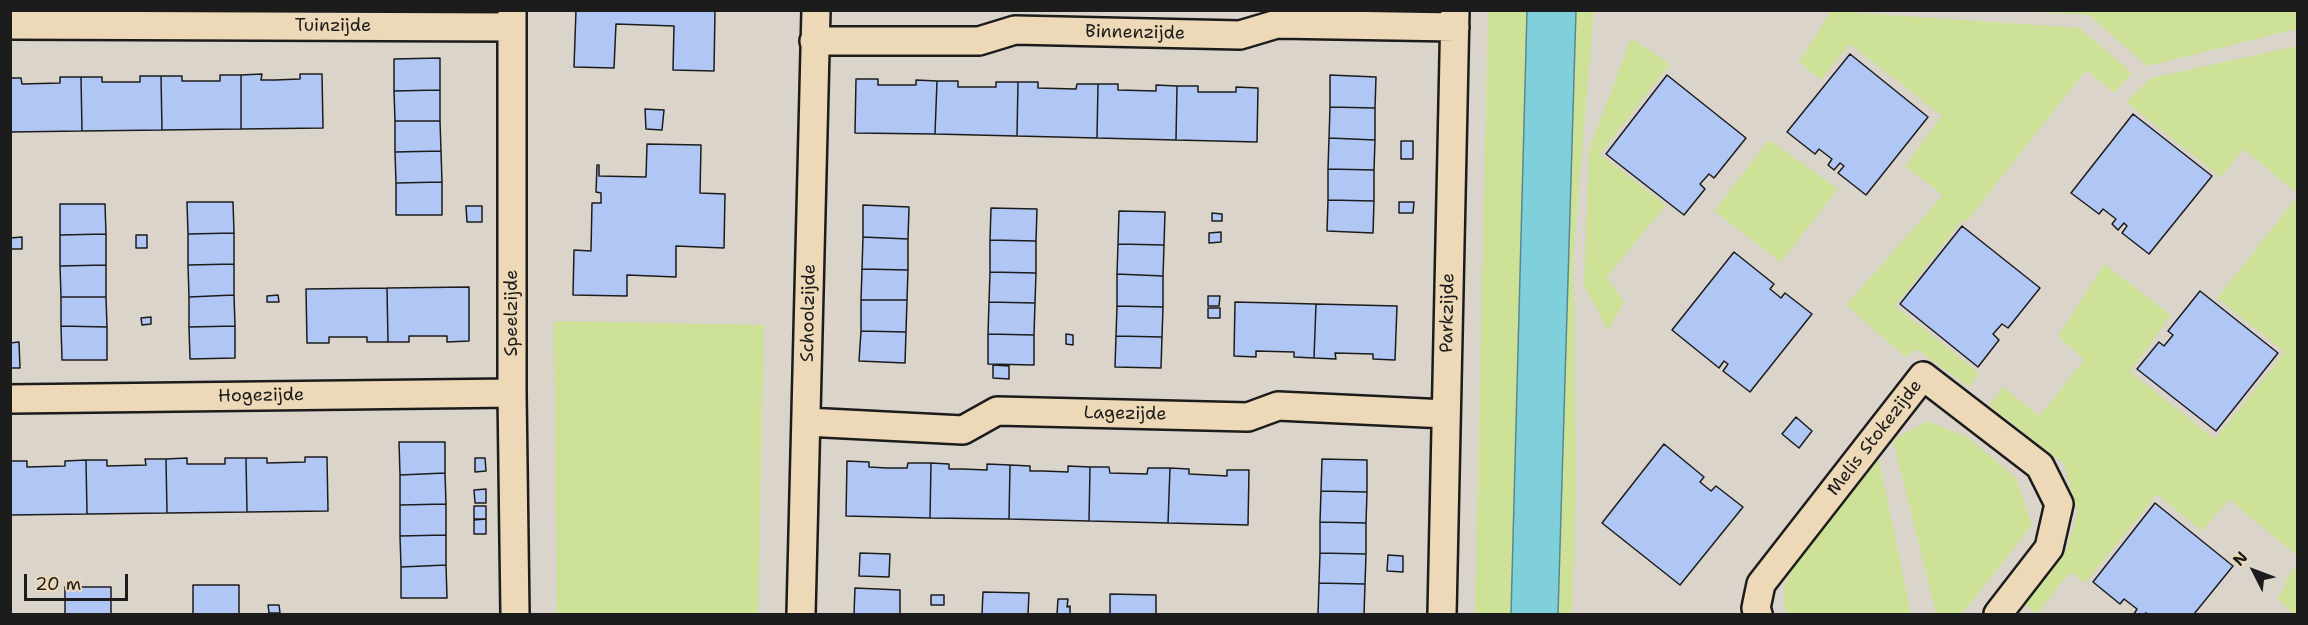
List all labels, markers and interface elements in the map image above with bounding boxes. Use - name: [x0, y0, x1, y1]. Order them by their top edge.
- street label: Tuinzijde: [295, 15, 371, 37]
- street label: Binnenzijde: [1085, 21, 1185, 45]
- street label: Schoolzijde: [797, 264, 821, 362]
- street label: Speelzijde: [501, 270, 523, 356]
- street label: Parkzijde: [1437, 273, 1459, 353]
- street label: Melis Stokezijde: [1823, 376, 1927, 500]
- street label: Hogezijde: [218, 384, 304, 408]
- street label: Lagezijde: [1083, 402, 1167, 426]
- north arrow: [2224, 541, 2284, 601]
- text: N: [2228, 547, 2252, 570]
- scale bar: [27, 562, 130, 600]
- text: 20 m: [35, 572, 81, 596]

